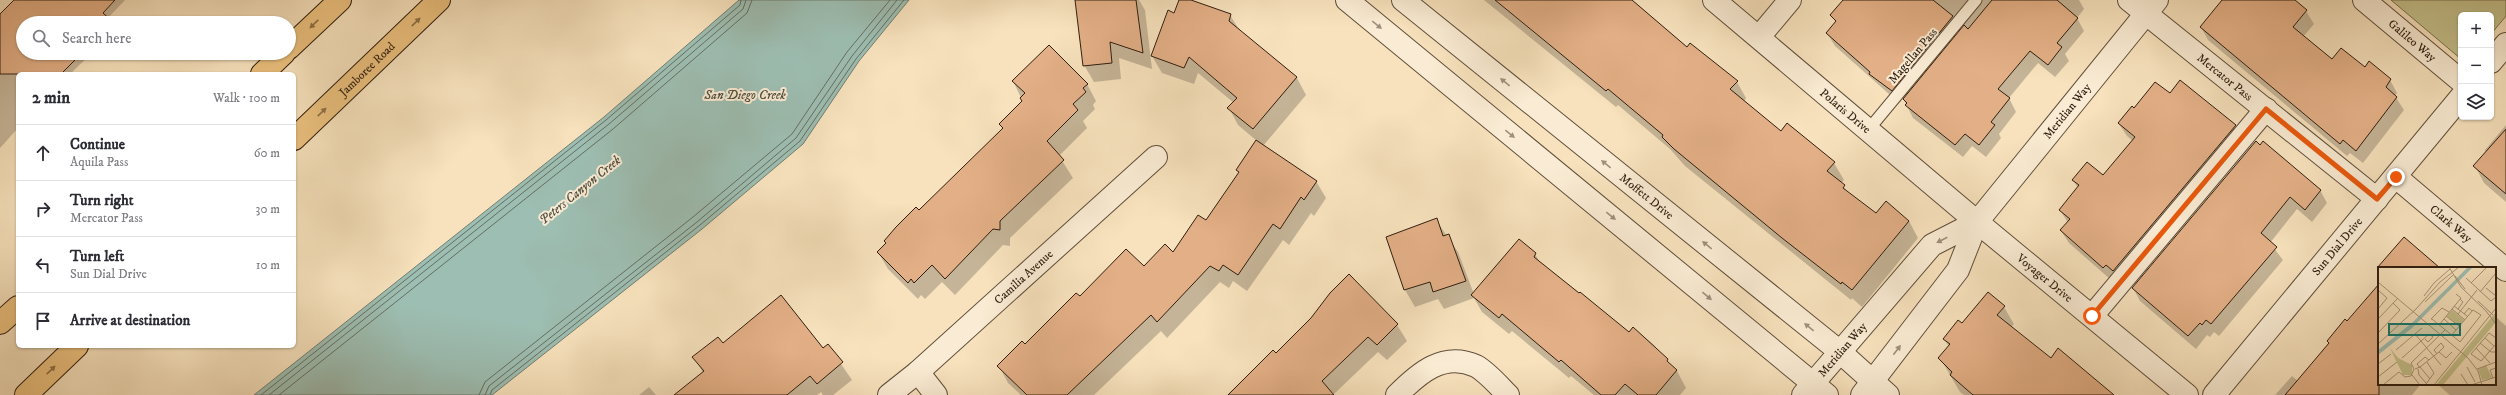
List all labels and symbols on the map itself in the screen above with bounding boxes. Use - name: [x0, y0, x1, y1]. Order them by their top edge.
- street label: Galileo Way: [2385, 16, 2440, 65]
- one-way arrow: [411, 17, 421, 27]
- one-way arrow: [309, 19, 319, 29]
- one-way arrow: [1372, 20, 1383, 29]
- street label: Magellan Pass: [1885, 25, 1941, 87]
- street label: Jamboree Road: [335, 39, 398, 100]
- street label: Mercator Pass: [2194, 50, 2256, 104]
- one-way arrow: [1499, 78, 1510, 87]
- street label: Meridian Way: [2040, 80, 2094, 142]
- street label: Polaris Drive: [1817, 85, 1874, 137]
- water label: San Diego Creek: [703, 87, 786, 103]
- one-way arrow: [317, 107, 327, 116]
- one-way arrow: [1505, 130, 1516, 138]
- water label: Peters Canyon Creek: [536, 152, 624, 228]
- one-way arrow: [1601, 159, 1611, 168]
- route end: [2387, 168, 2405, 186]
- street label: Moffett Drive: [1617, 170, 1677, 223]
- street label: Clark Way: [2427, 201, 2475, 246]
- one-way arrow: [1605, 212, 1616, 221]
- street label: Sun Dial Drive: [2309, 214, 2366, 279]
- one-way arrow: [1936, 237, 1948, 243]
- one-way arrow: [1702, 241, 1713, 250]
- street label: Camilia Avenue: [991, 246, 1056, 307]
- street label: Voyager Drive: [2013, 250, 2076, 305]
- inset map: [2378, 267, 2496, 385]
- one-way arrow: [1702, 291, 1712, 300]
- route start: [2083, 307, 2101, 325]
- street label: Meridian Way: [1814, 319, 1870, 380]
- one-way arrow: [1803, 322, 1814, 331]
- one-way arrow: [1893, 345, 1901, 356]
- one-way arrow: [46, 366, 57, 375]

